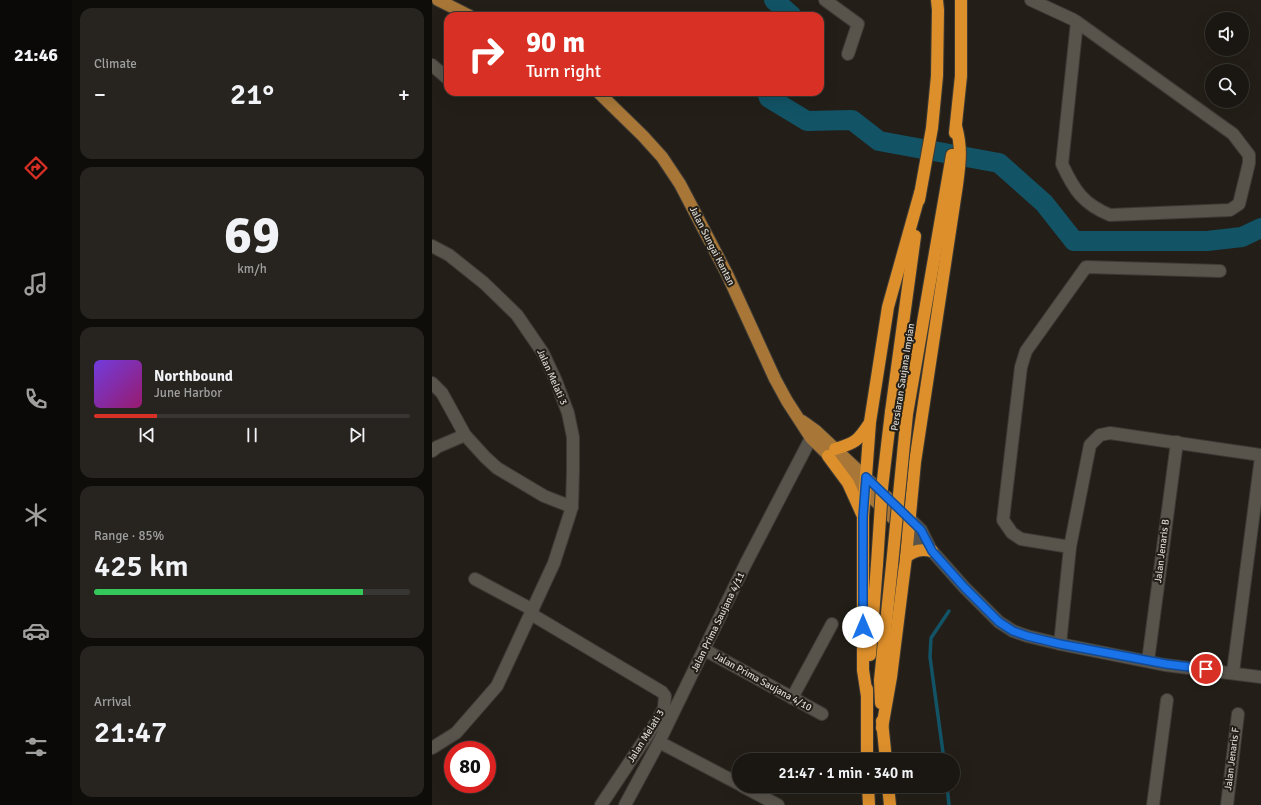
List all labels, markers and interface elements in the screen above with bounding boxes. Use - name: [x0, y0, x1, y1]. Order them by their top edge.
- map controls: [1205, 12, 1249, 108]
- button: sound: [1205, 12, 1249, 56]
- text: 90 m: [526, 26, 585, 60]
- icon: right: [460, 28, 512, 80]
- text: 21:46: [14, 44, 58, 66]
- text: Climate: [94, 56, 137, 72]
- text: Turn right: [526, 60, 601, 82]
- button: search: [1205, 64, 1249, 108]
- text: 21°: [230, 76, 274, 113]
- text: −: [94, 81, 106, 108]
- text: +: [398, 81, 410, 108]
- icon: directions: [22, 154, 50, 182]
- text: 69: [224, 203, 280, 267]
- street label: Jalan Sungai Kantan: [687, 204, 737, 288]
- text: km/h: [237, 261, 267, 277]
- icon: music: [22, 270, 50, 298]
- street label: Persiaran Saujana Impian: [889, 322, 917, 432]
- street label: Jalan Melati 3: [534, 347, 570, 407]
- text: Northbound: [154, 367, 233, 385]
- icon: phone: [22, 385, 50, 413]
- text: June Harbor: [154, 385, 222, 401]
- icon: previous: [136, 424, 158, 446]
- icon: pause: [241, 424, 263, 446]
- icon: next: [346, 424, 368, 446]
- icon: climate: [22, 501, 50, 529]
- street label: Jalan Jenaris B: [1152, 518, 1172, 584]
- text: Range · 85%: [94, 528, 164, 544]
- text: 425 km: [94, 548, 189, 585]
- street label: Jalan Prima Saujana 4/11: [689, 570, 747, 674]
- position arrow: [842, 606, 884, 648]
- icon: car: [22, 617, 50, 645]
- street label: Jalan Prima Saujana 4/10: [712, 650, 814, 714]
- pin: [1189, 652, 1223, 686]
- icon: arrive: [1195, 658, 1217, 680]
- text: Arrival: [94, 694, 131, 710]
- street label: Jalan Melati 3: [625, 707, 667, 765]
- text: 21:47: [94, 714, 167, 751]
- street label: Jalan Jenaris F: [1222, 727, 1242, 791]
- icon: filters: [22, 733, 50, 761]
- speed limit sign: 80: [444, 741, 496, 793]
- text: 21:47 · 1 min · 340 m: [779, 764, 913, 782]

